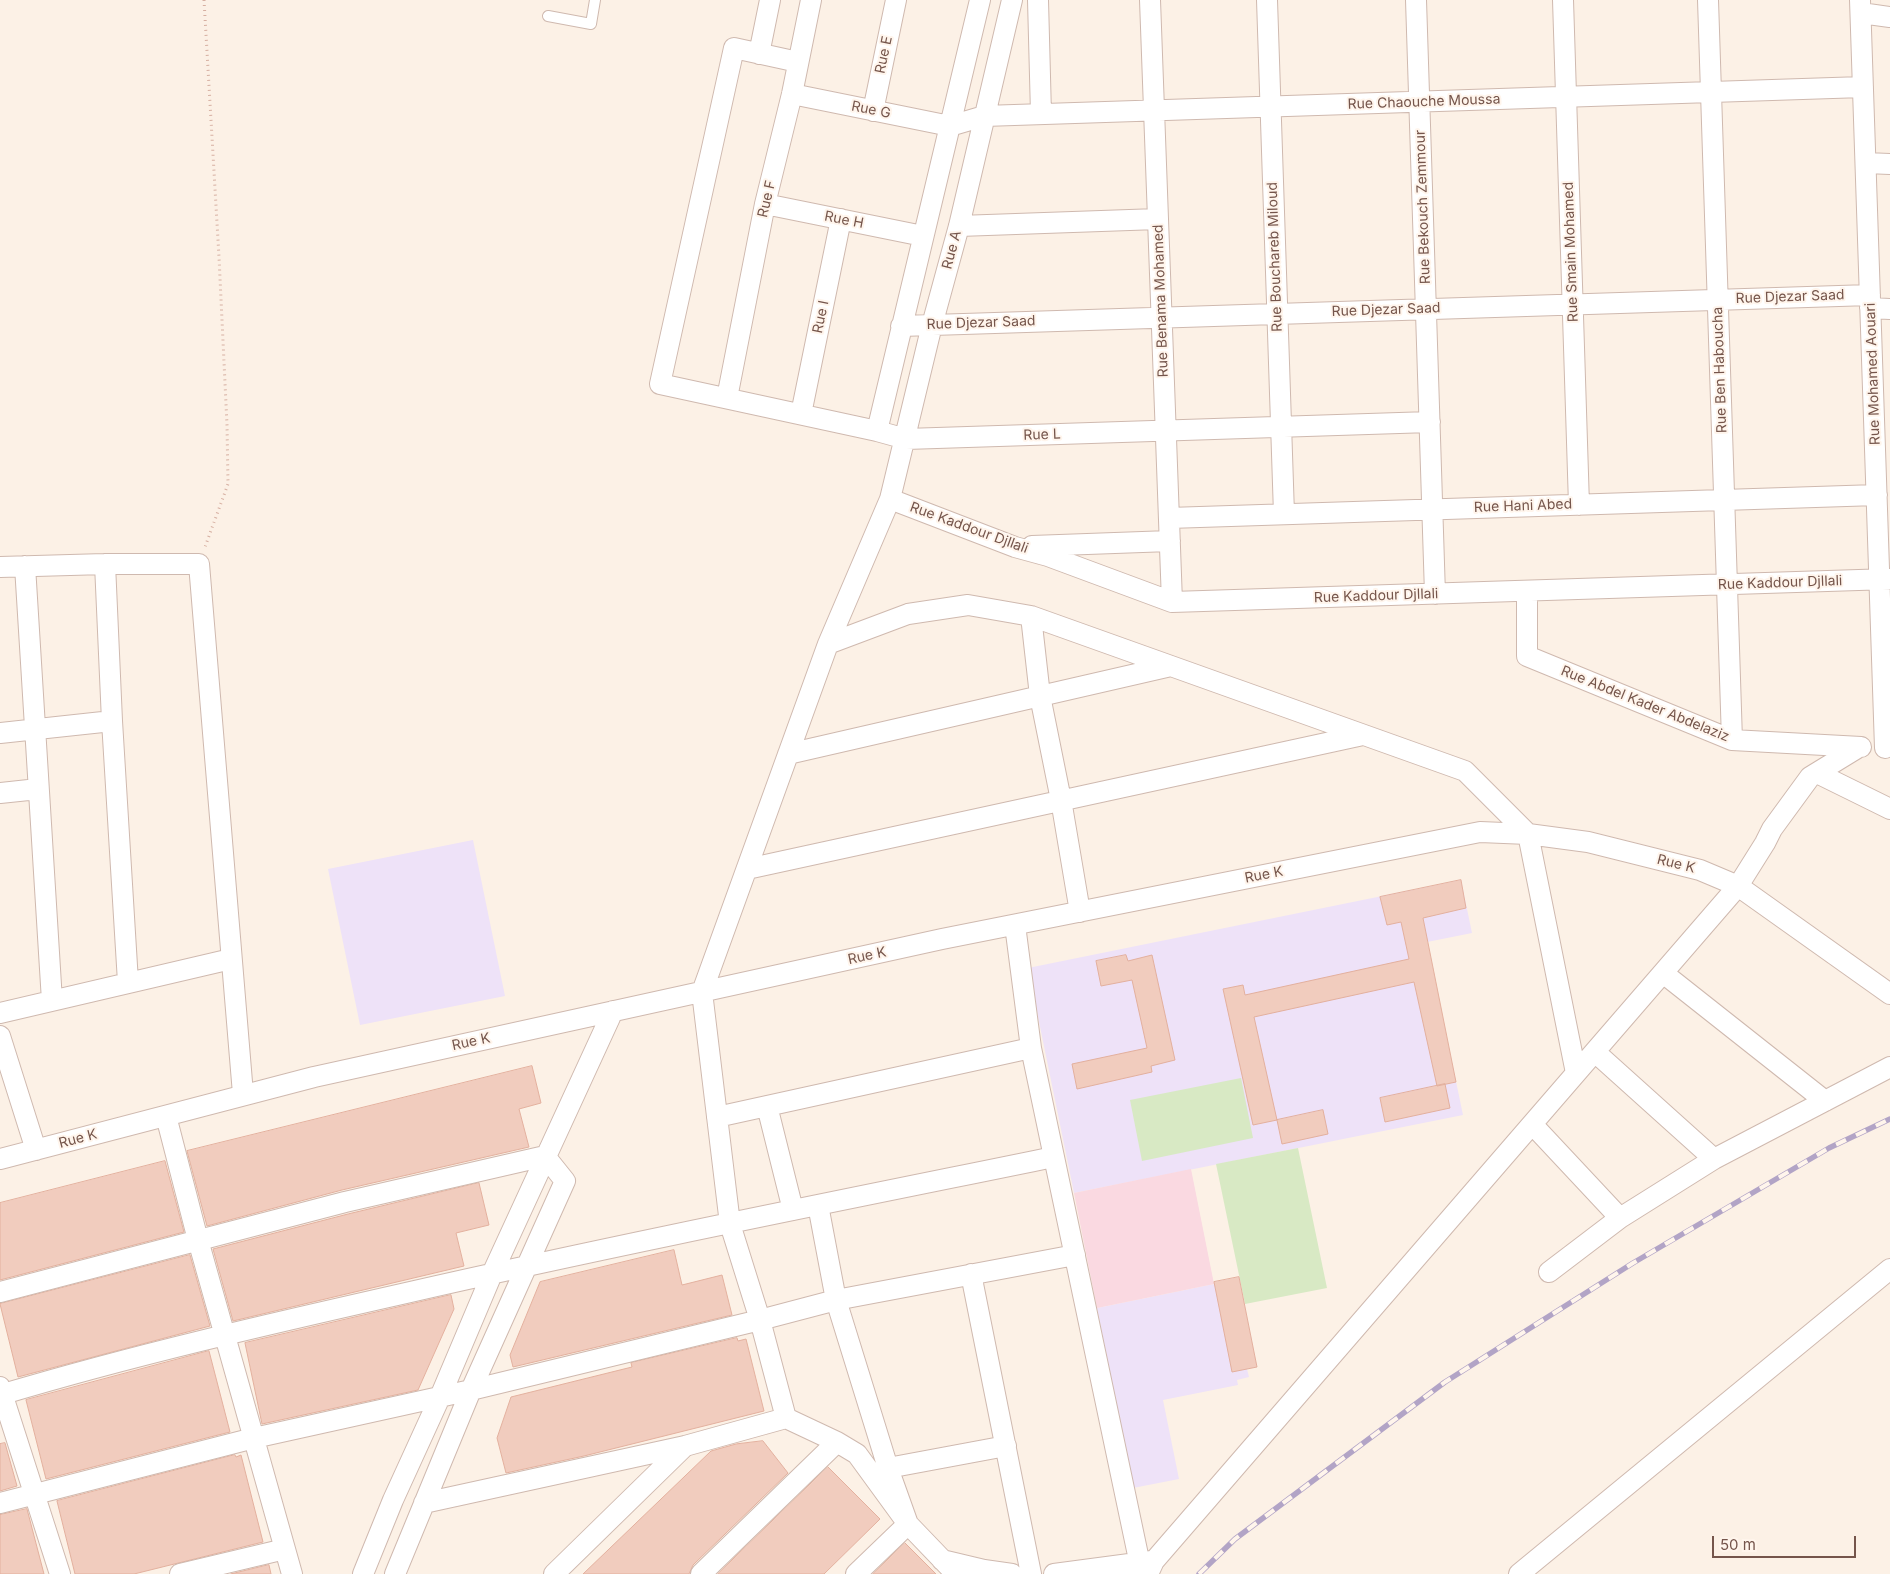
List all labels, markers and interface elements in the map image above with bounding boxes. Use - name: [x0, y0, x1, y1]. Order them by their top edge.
- street label: Rue E: [872, 35, 896, 75]
- street label: Rue Chaouche Moussa: [1347, 91, 1501, 113]
- street label: Rue G: [850, 98, 892, 122]
- street label: Rue Bekouch Zemmour: [1412, 130, 1434, 284]
- street label: Rue F: [755, 179, 779, 219]
- street label: Rue Bouchareb Miloud: [1264, 182, 1286, 332]
- street label: Rue Smain Mohamed: [1560, 182, 1582, 322]
- street label: Rue H: [823, 208, 865, 232]
- street label: Rue Benama Mohamed: [1150, 224, 1172, 378]
- street label: Rue A: [939, 229, 965, 271]
- street label: Rue Djezar Saad: [1735, 287, 1845, 307]
- street label: Rue I: [809, 299, 833, 335]
- street label: Rue Djezar Saad: [1331, 300, 1441, 320]
- street label: Rue Mohamed Aouari: [1862, 302, 1884, 446]
- street label: Rue Ben Haboucha: [1709, 306, 1731, 434]
- street label: Rue Djezar Saad: [926, 313, 1036, 333]
- street label: Rue L: [1023, 426, 1061, 444]
- street label: Rue Hani Abed: [1474, 496, 1572, 516]
- street label: Rue Kaddour Djllali: [908, 499, 1030, 557]
- street label: Rue Kaddour Djllali: [1717, 572, 1843, 594]
- street label: Rue Kaddour Djllali: [1313, 585, 1439, 607]
- street label: Rue Abdel Kader Abdelaziz: [1558, 663, 1732, 745]
- street label: Rue K: [1655, 851, 1697, 877]
- street label: Rue K: [1243, 863, 1285, 887]
- street label: Rue K: [846, 944, 888, 968]
- street label: Rue K: [450, 1030, 492, 1054]
- street label: Rue K: [57, 1126, 99, 1152]
- scale bar: [1715, 1526, 1859, 1558]
- text: 50 m: [1720, 1535, 1756, 1554]

